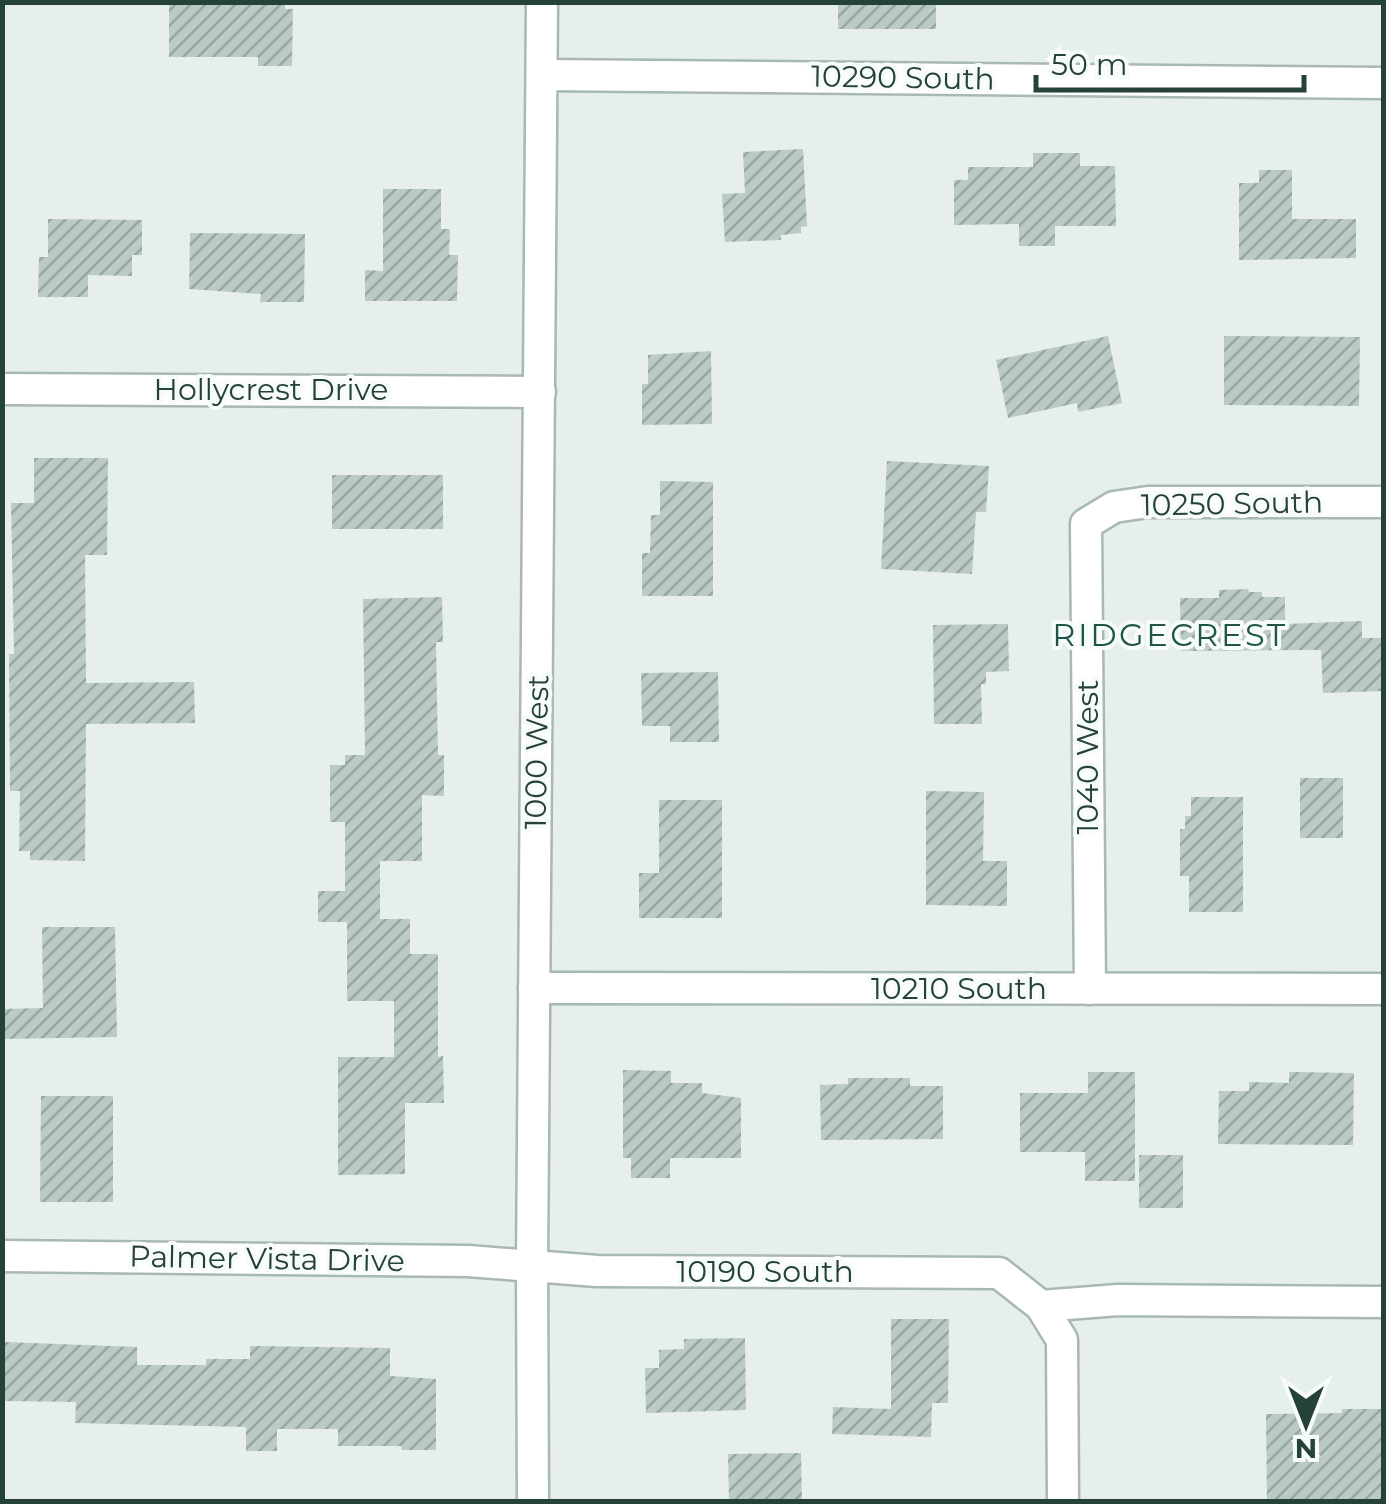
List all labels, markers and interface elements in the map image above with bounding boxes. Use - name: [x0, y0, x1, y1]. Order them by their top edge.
- scale bar: [1036, 30, 1304, 92]
- text: 50 m: [1051, 46, 1128, 83]
- street label: 10290 South: [811, 57, 995, 98]
- street label: Hollycrest Drive: [154, 371, 388, 408]
- street label: 10250 South: [1141, 483, 1323, 524]
- district label: RIDGECREST: [1052, 615, 1288, 654]
- street label: 1000 West: [517, 674, 556, 830]
- street label: 1040 West: [1069, 680, 1106, 834]
- street label: 10210 South: [871, 970, 1047, 1007]
- street label: Palmer Vista Drive: [129, 1238, 405, 1279]
- street label: 10190 South: [676, 1253, 854, 1290]
- north arrow: [1256, 1374, 1356, 1474]
- text: N: [1295, 1432, 1317, 1466]

